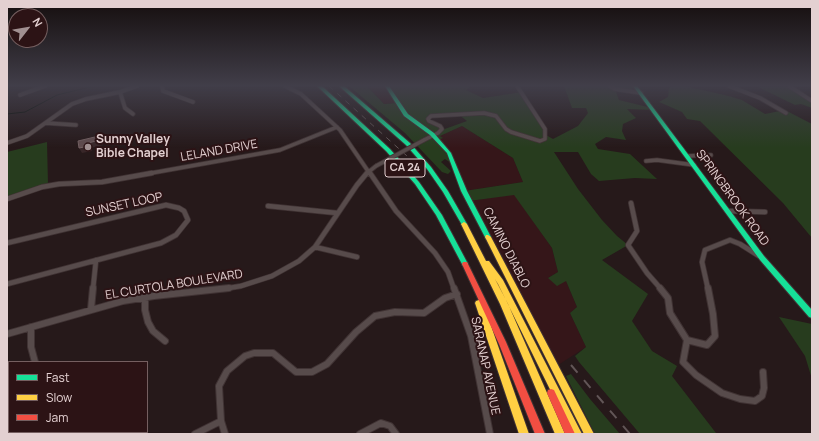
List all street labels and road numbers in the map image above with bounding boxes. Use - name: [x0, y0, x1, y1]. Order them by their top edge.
- street label: LELAND DRIVE: [179, 137, 259, 165]
- street label: SPRINGBROOK ROAD: [692, 147, 772, 249]
- road number: CA 24: [385, 159, 425, 177]
- street label: SUNSET LOOP: [84, 190, 164, 220]
- street label: CAMINO DIABLO: [479, 205, 533, 291]
- street label: EL CURTOLA BOULEVARD: [104, 267, 244, 303]
- street label: SARANAP AVENUE: [468, 316, 502, 416]

